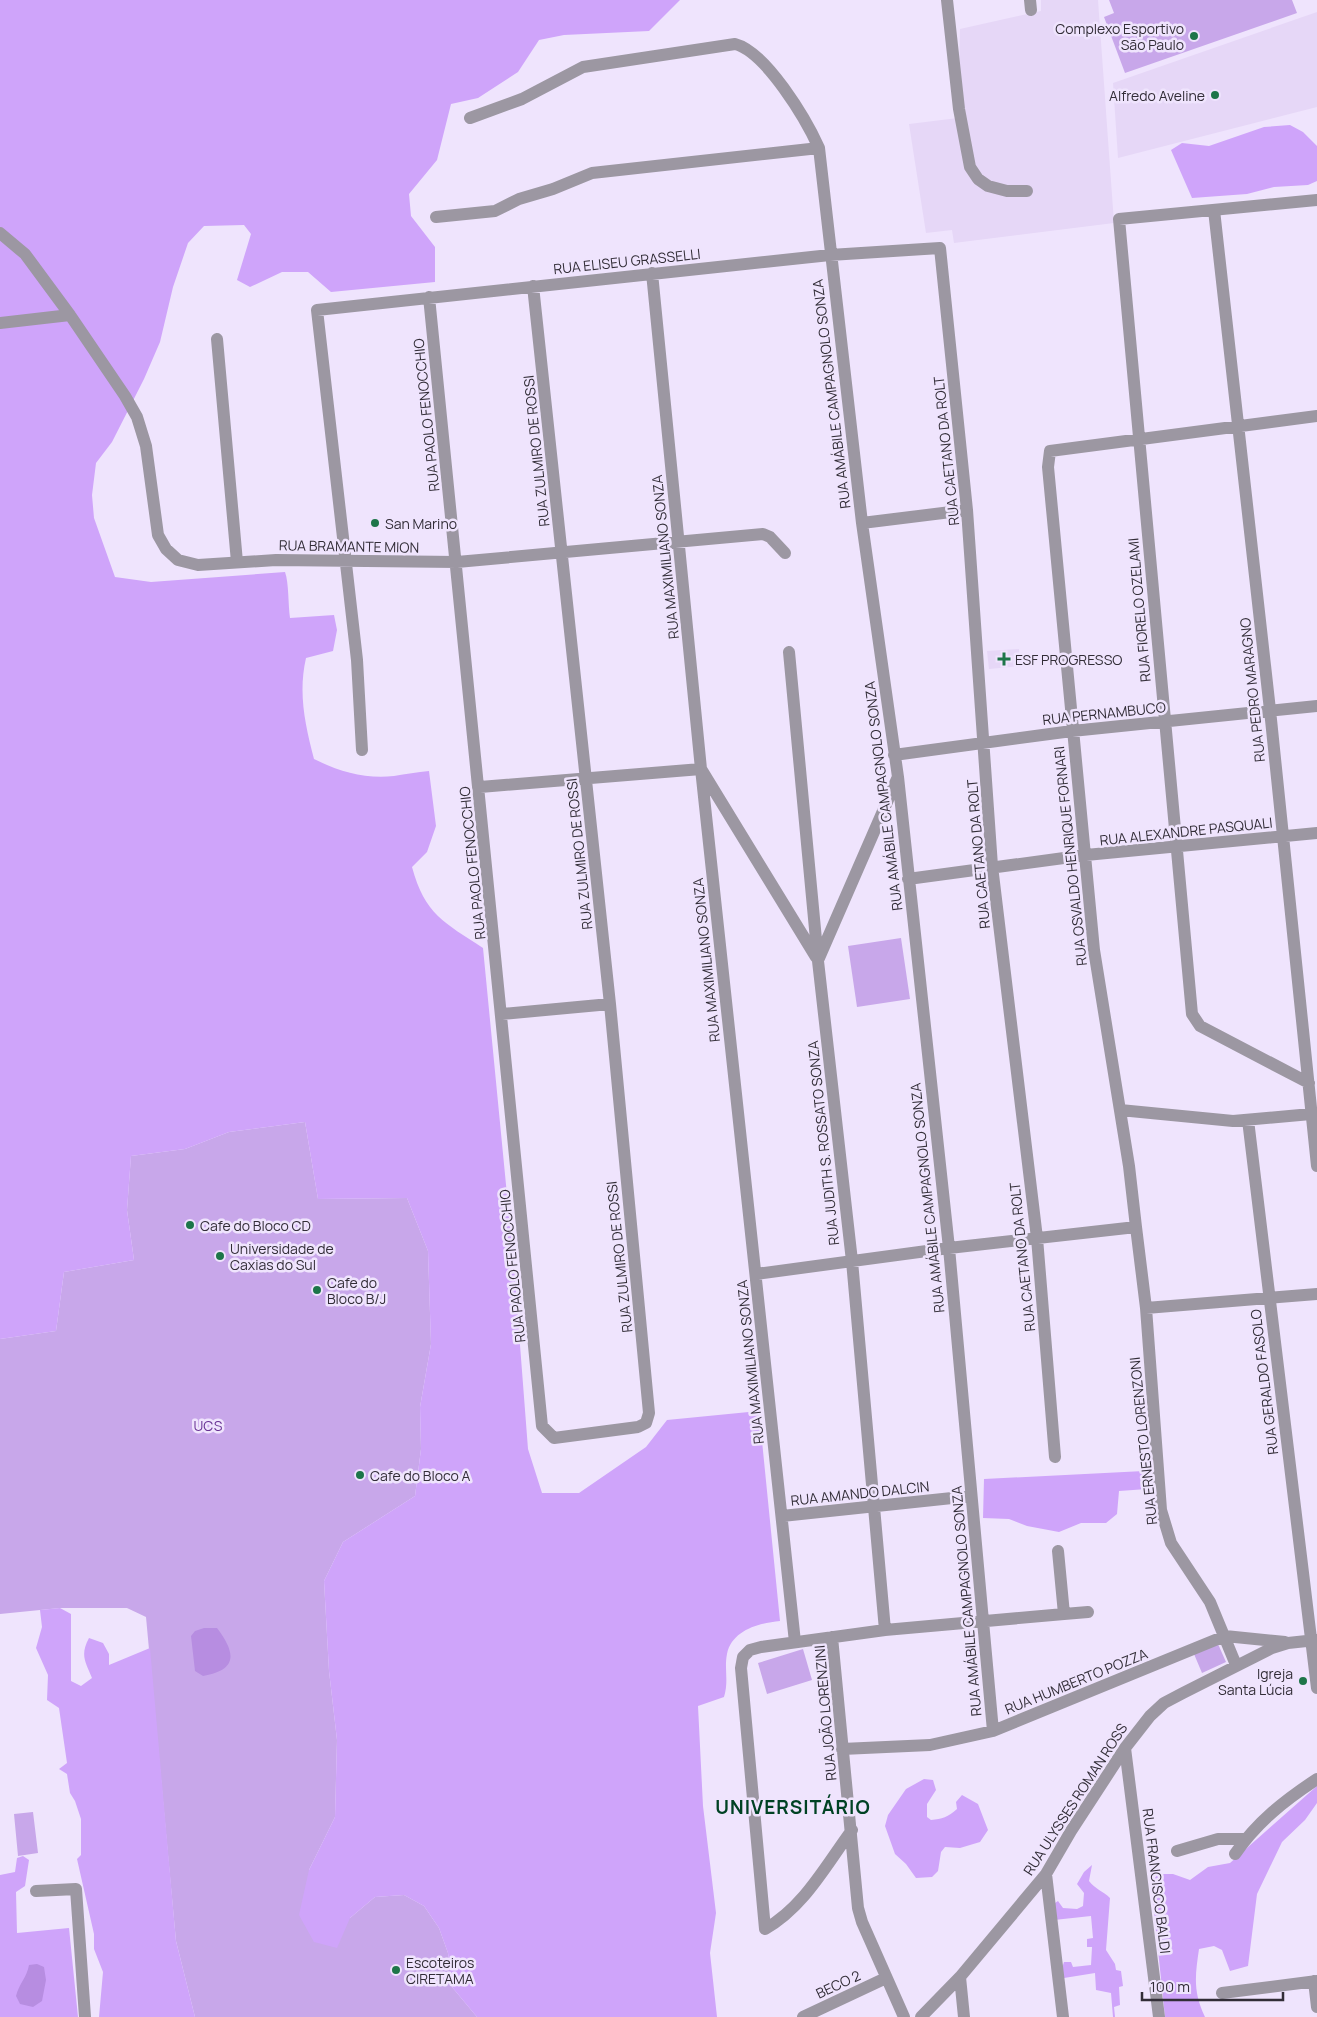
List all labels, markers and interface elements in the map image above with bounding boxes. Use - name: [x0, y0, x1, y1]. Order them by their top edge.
- place label: Complexo Esportivo São Paulo: [1055, 19, 1184, 54]
- marker: Complexo Esportivo São Paulo: [1188, 30, 1200, 42]
- place label: Alfredo Aveline: [1109, 86, 1205, 105]
- marker: Alfredo Aveline: [1209, 89, 1221, 101]
- street label: RUA ELISEU GRASSELLI: [552, 244, 702, 278]
- street label: RUA AMÁBILE CAMPAGNOLO SONZA: [807, 278, 855, 510]
- street label: RUA PAOLO FENOCCHIO: [409, 337, 443, 493]
- street label: RUA ZULMIRO DE ROSSI: [519, 374, 553, 528]
- street label: RUA CAETANO DA ROLT: [929, 375, 963, 526]
- street label: RUA MAXIMILIANO SONZA: [647, 474, 683, 640]
- place label: San Marino: [385, 514, 457, 533]
- marker: San Marino: [369, 517, 381, 529]
- street label: RUA BRAMANTE MION: [279, 535, 419, 557]
- street label: RUA FIORELO OZELAMI: [1123, 537, 1155, 683]
- street label: RUA PEDRO MARAGNO: [1235, 617, 1269, 763]
- place label: ESF PROGRESSO: [1015, 650, 1122, 669]
- marker: ESF PROGRESSO: [997, 652, 1011, 666]
- street label: RUA AMÁBILE CAMPAGNOLO SONZA: [859, 680, 907, 912]
- street label: RUA PERNAMBUCO: [1041, 697, 1167, 729]
- street label: RUA OSVALDO HENRIQUE FORNARI: [1049, 745, 1091, 967]
- street label: RUA ZULMIRO DE ROSSI: [562, 777, 596, 931]
- street label: RUA CAETANO DA ROLT: [962, 778, 994, 929]
- street label: RUA PAOLO FENOCCHIO: [455, 785, 489, 941]
- street label: RUA ALEXANDRE PASQUALI: [1099, 812, 1273, 850]
- street label: RUA MAXIMILIANO SONZA: [688, 877, 724, 1043]
- street label: RUA JUDITH S. ROSSATO SONZA: [803, 1040, 843, 1246]
- street label: RUA AMÁBILE CAMPAGNOLO SONZA: [905, 1082, 949, 1314]
- street label: RUA ZULMIRO DE ROSSI: [602, 1180, 636, 1334]
- street label: RUA CAETANO DA ROLT: [1005, 1181, 1039, 1332]
- street label: RUA PAOLO FENOCCHIO: [495, 1188, 529, 1344]
- place label: Cafe do Bloco CD: [200, 1216, 311, 1235]
- marker: Cafe do Bloco CD: [184, 1219, 196, 1231]
- place label: Universidade de Caxias do Sul: [230, 1239, 334, 1274]
- marker: Universidade de Caxias do Sul: [214, 1250, 226, 1262]
- place label: Cafe do Bloco B/J: [327, 1273, 386, 1308]
- street label: RUA MAXIMILIANO SONZA: [732, 1279, 768, 1445]
- marker: Cafe do Bloco B/J: [311, 1284, 323, 1296]
- street label: RUA GERALDO FASOLO: [1246, 1308, 1282, 1456]
- street label: RUA ERNESTO LORENZONI: [1125, 1356, 1161, 1526]
- park label: UCS: [194, 1416, 223, 1435]
- place label: Cafe do Bloco A: [370, 1466, 471, 1485]
- marker: Cafe do Bloco A: [354, 1469, 366, 1481]
- street label: RUA AMANDO DALCIN: [790, 1476, 930, 1510]
- street label: RUA AMÁBILE CAMPAGNOLO SONZA: [946, 1485, 986, 1717]
- street label: RUA JOÃO LORENZINI: [810, 1644, 840, 1782]
- street label: RUA HUMBERTO POZZA: [1002, 1644, 1150, 1718]
- place label: Igreja Santa Lúcia: [1218, 1664, 1293, 1699]
- marker: Igreja Santa Lúcia: [1297, 1675, 1309, 1687]
- street label: RUA ULYSSES ROMAN ROSS: [1019, 1719, 1132, 1879]
- district label: UNIVERSITÁRIO: [715, 1794, 871, 1820]
- street label: RUA FRANCISCO BALDI: [1139, 1807, 1175, 1955]
- place label: Escoteiros CIRETAMA: [406, 1953, 474, 1988]
- marker: Escoteiros CIRETAMA: [390, 1964, 402, 1976]
- street label: BECO 2: [813, 1965, 863, 2003]
- scale bar: [1142, 1970, 1283, 2002]
- text: 100 m: [1150, 1976, 1190, 1997]

